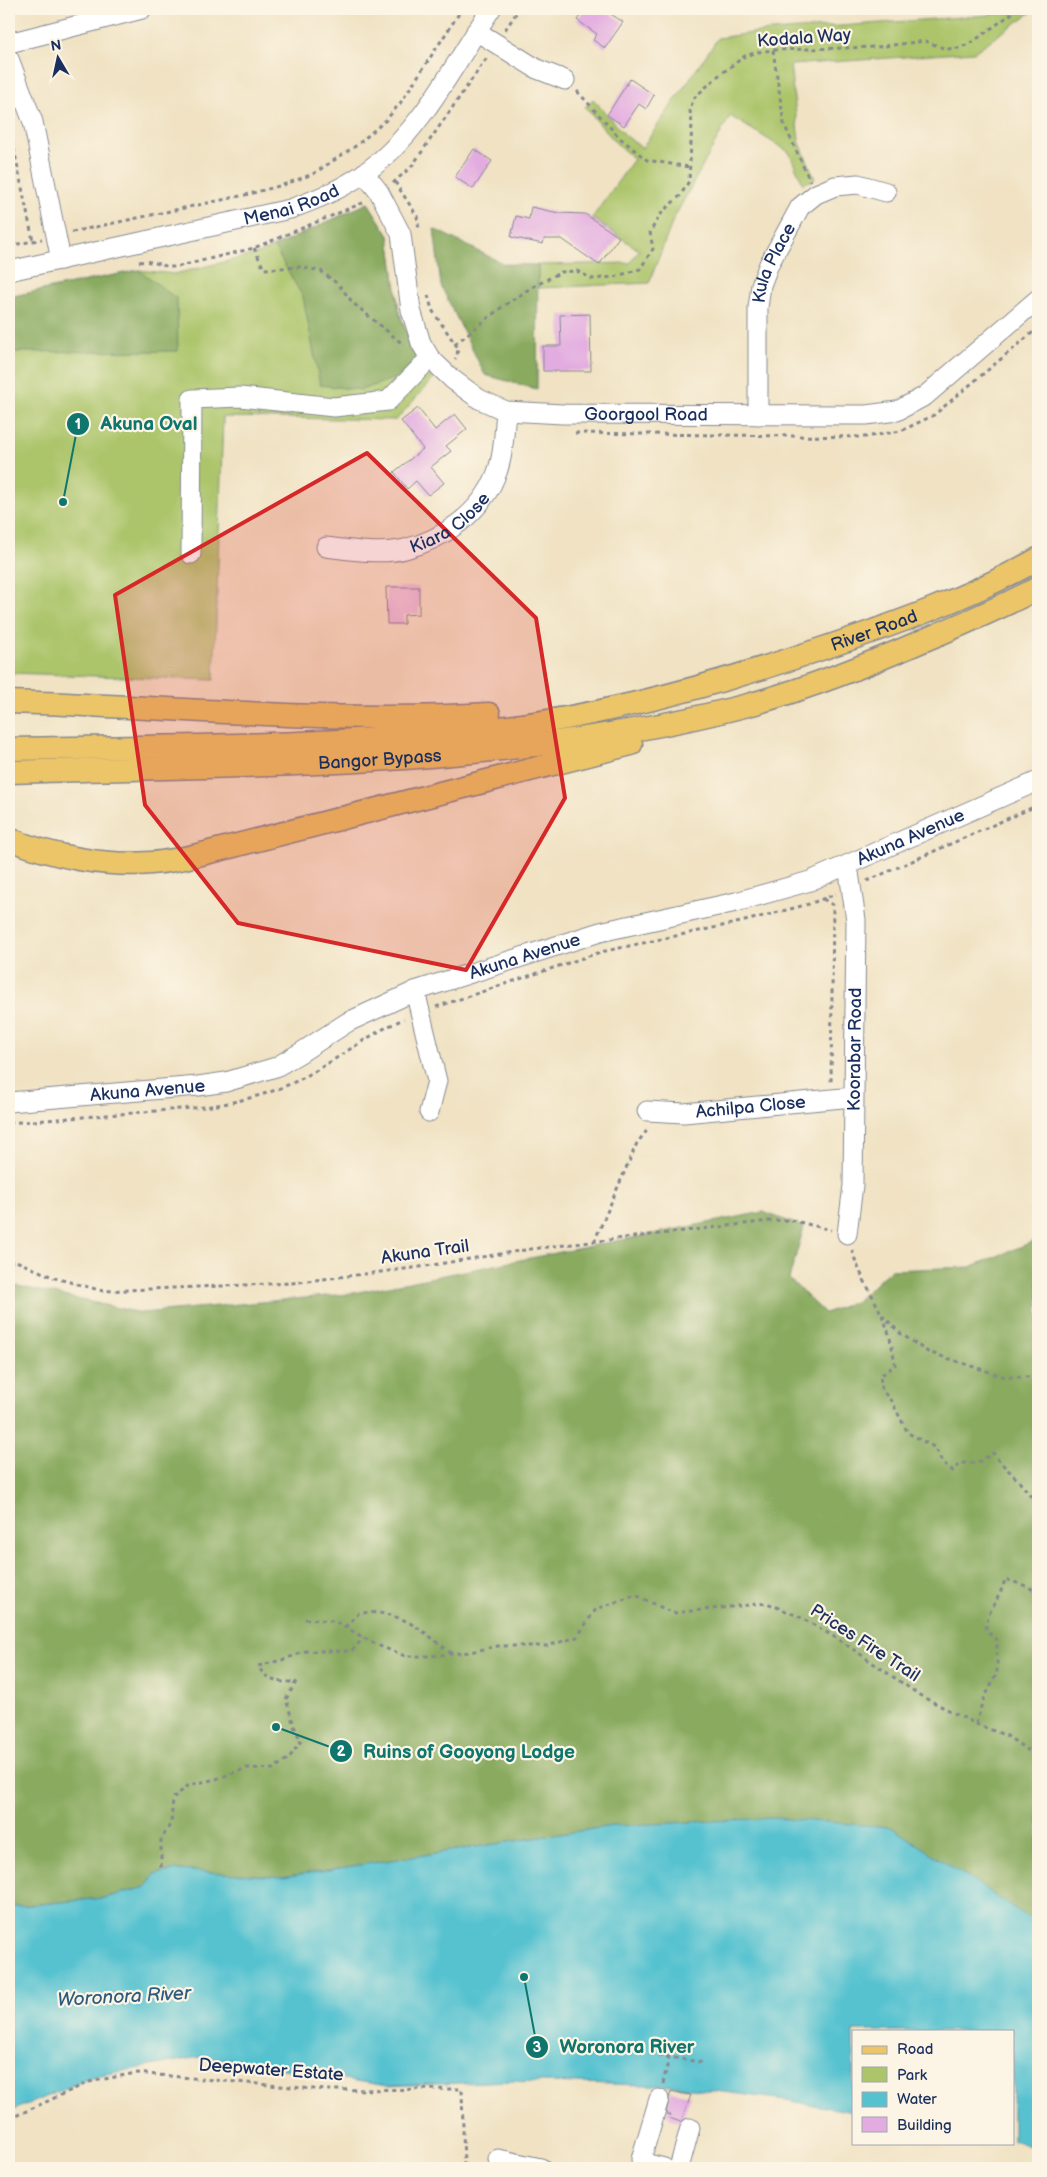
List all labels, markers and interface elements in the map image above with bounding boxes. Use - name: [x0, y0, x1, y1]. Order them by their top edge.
- street label: Kodala Way: [756, 24, 853, 52]
- north arrow: [32, 32, 82, 82]
- text: N: [50, 36, 63, 55]
- street label: Menai Road: [241, 180, 343, 229]
- street label: Kula Place: [748, 219, 800, 304]
- street label: Goorgool Road: [584, 404, 708, 425]
- callout: Akuna Oval: [65, 407, 207, 441]
- text: Akuna Oval: [100, 413, 197, 436]
- text: 1: [75, 415, 81, 434]
- street label: Kiara Close: [407, 488, 494, 558]
- street label: River Road: [828, 605, 920, 655]
- street label: Bangor Bypass: [317, 744, 442, 773]
- street label: Akuna Avenue: [853, 804, 968, 870]
- street label: Akuna Avenue: [466, 928, 583, 984]
- street label: Koorabar Road: [843, 987, 866, 1111]
- street label: Akuna Avenue: [89, 1075, 207, 1106]
- street label: Achilpa Close: [695, 1091, 807, 1122]
- street label: Akuna Trail: [380, 1235, 470, 1269]
- street label: Prices Fire Trail: [806, 1600, 924, 1686]
- callout: Ruins of Gooyong Lodge: [328, 1734, 585, 1768]
- text: Ruins of Gooyong Lodge: [363, 1741, 575, 1764]
- text: 2: [337, 1742, 346, 1761]
- water label: Woronora River: [57, 1982, 192, 2012]
- callout: Woronora River: [524, 2030, 704, 2064]
- legend: [852, 2030, 1014, 2144]
- text: Woronora River: [560, 2036, 695, 2059]
- text: 3: [533, 2038, 542, 2057]
- text: Road: [897, 2040, 933, 2059]
- street label: Deepwater Estate: [198, 2054, 345, 2086]
- text: Park: [897, 2066, 928, 2085]
- text: Water: [897, 2090, 937, 2109]
- text: Building: [897, 2116, 952, 2135]

